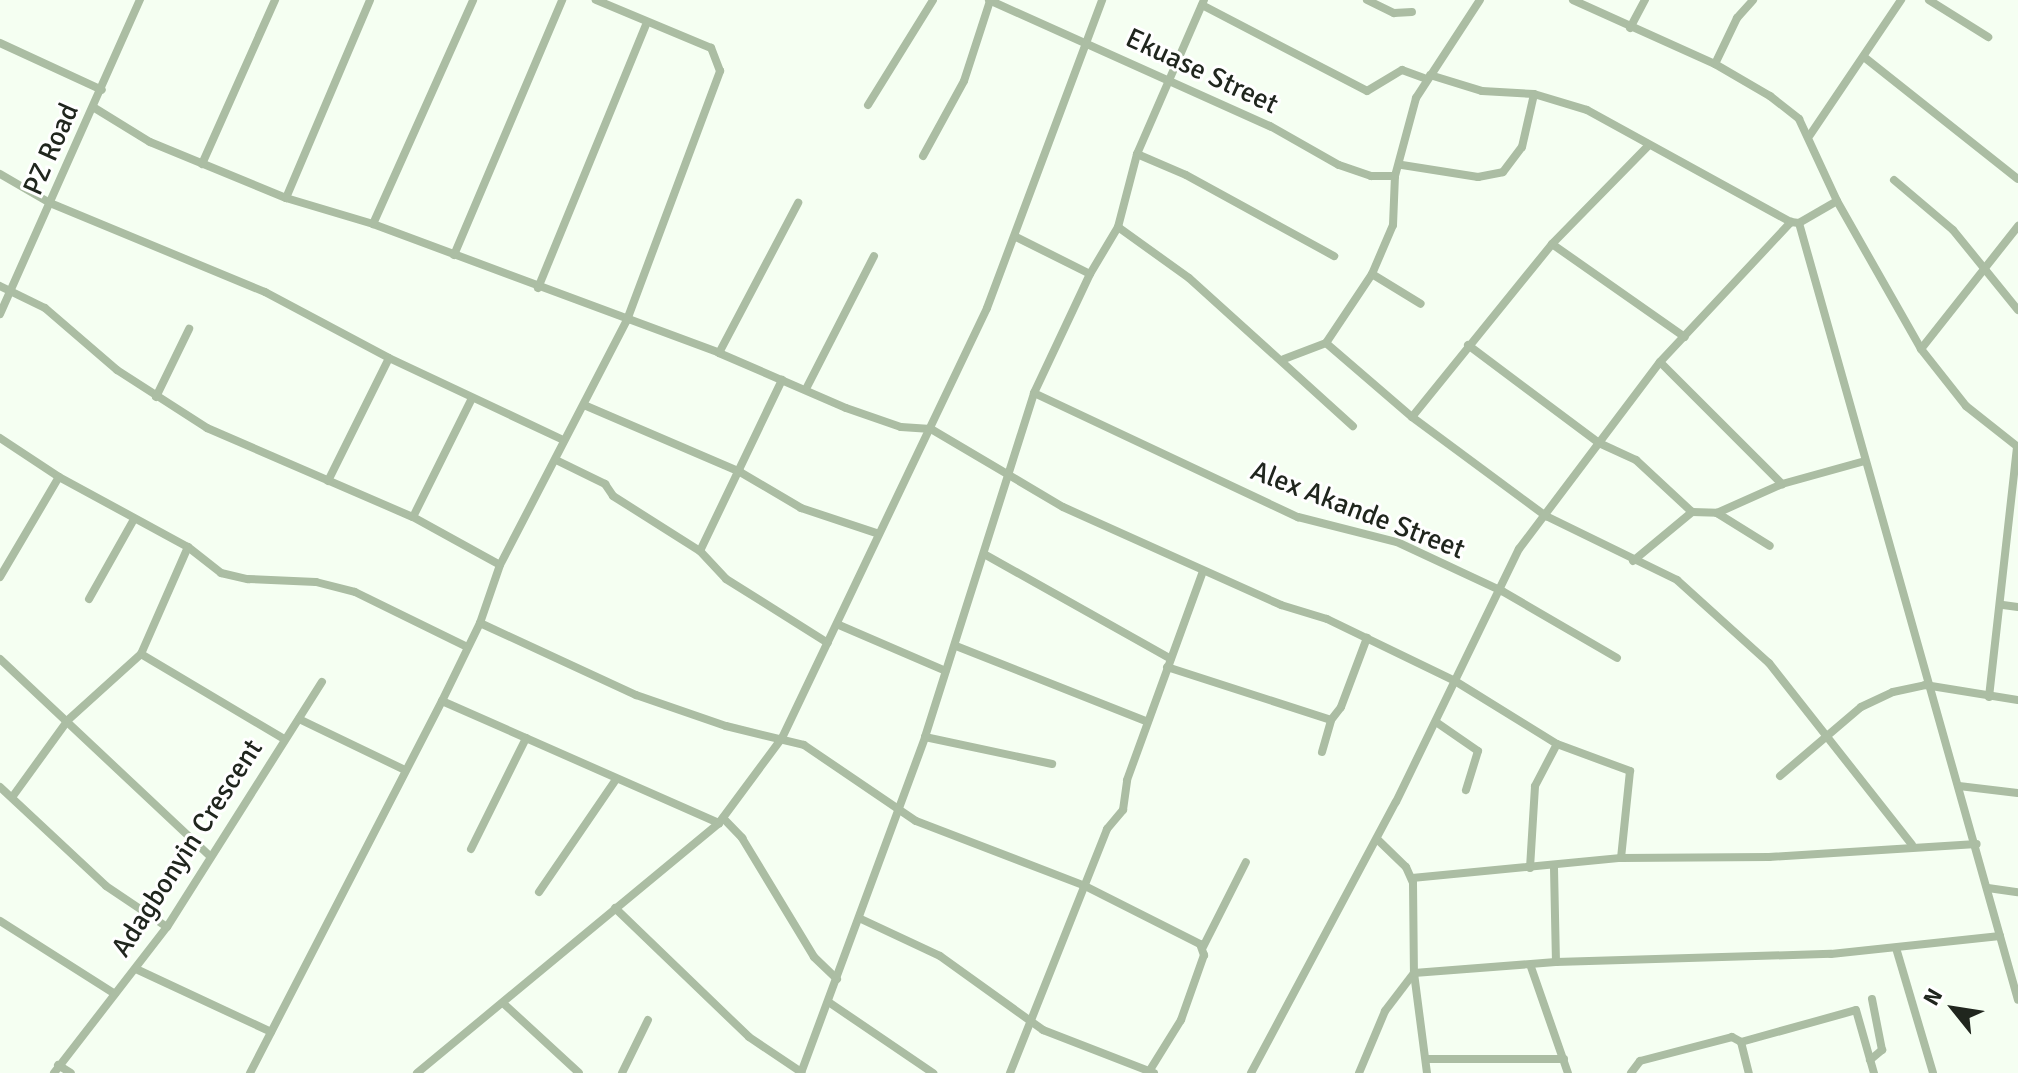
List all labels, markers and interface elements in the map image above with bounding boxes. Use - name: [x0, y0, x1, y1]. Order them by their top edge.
- street label: Ekuase Street: [1120, 21, 1284, 121]
- street label: PZ Road: [16, 98, 86, 200]
- street label: Alex Akande Street: [1246, 454, 1470, 566]
- street label: Adagbonyin Crescent: [104, 733, 270, 963]
- north arrow: [1914, 969, 1994, 1049]
- text: N: [1917, 983, 1948, 1010]

